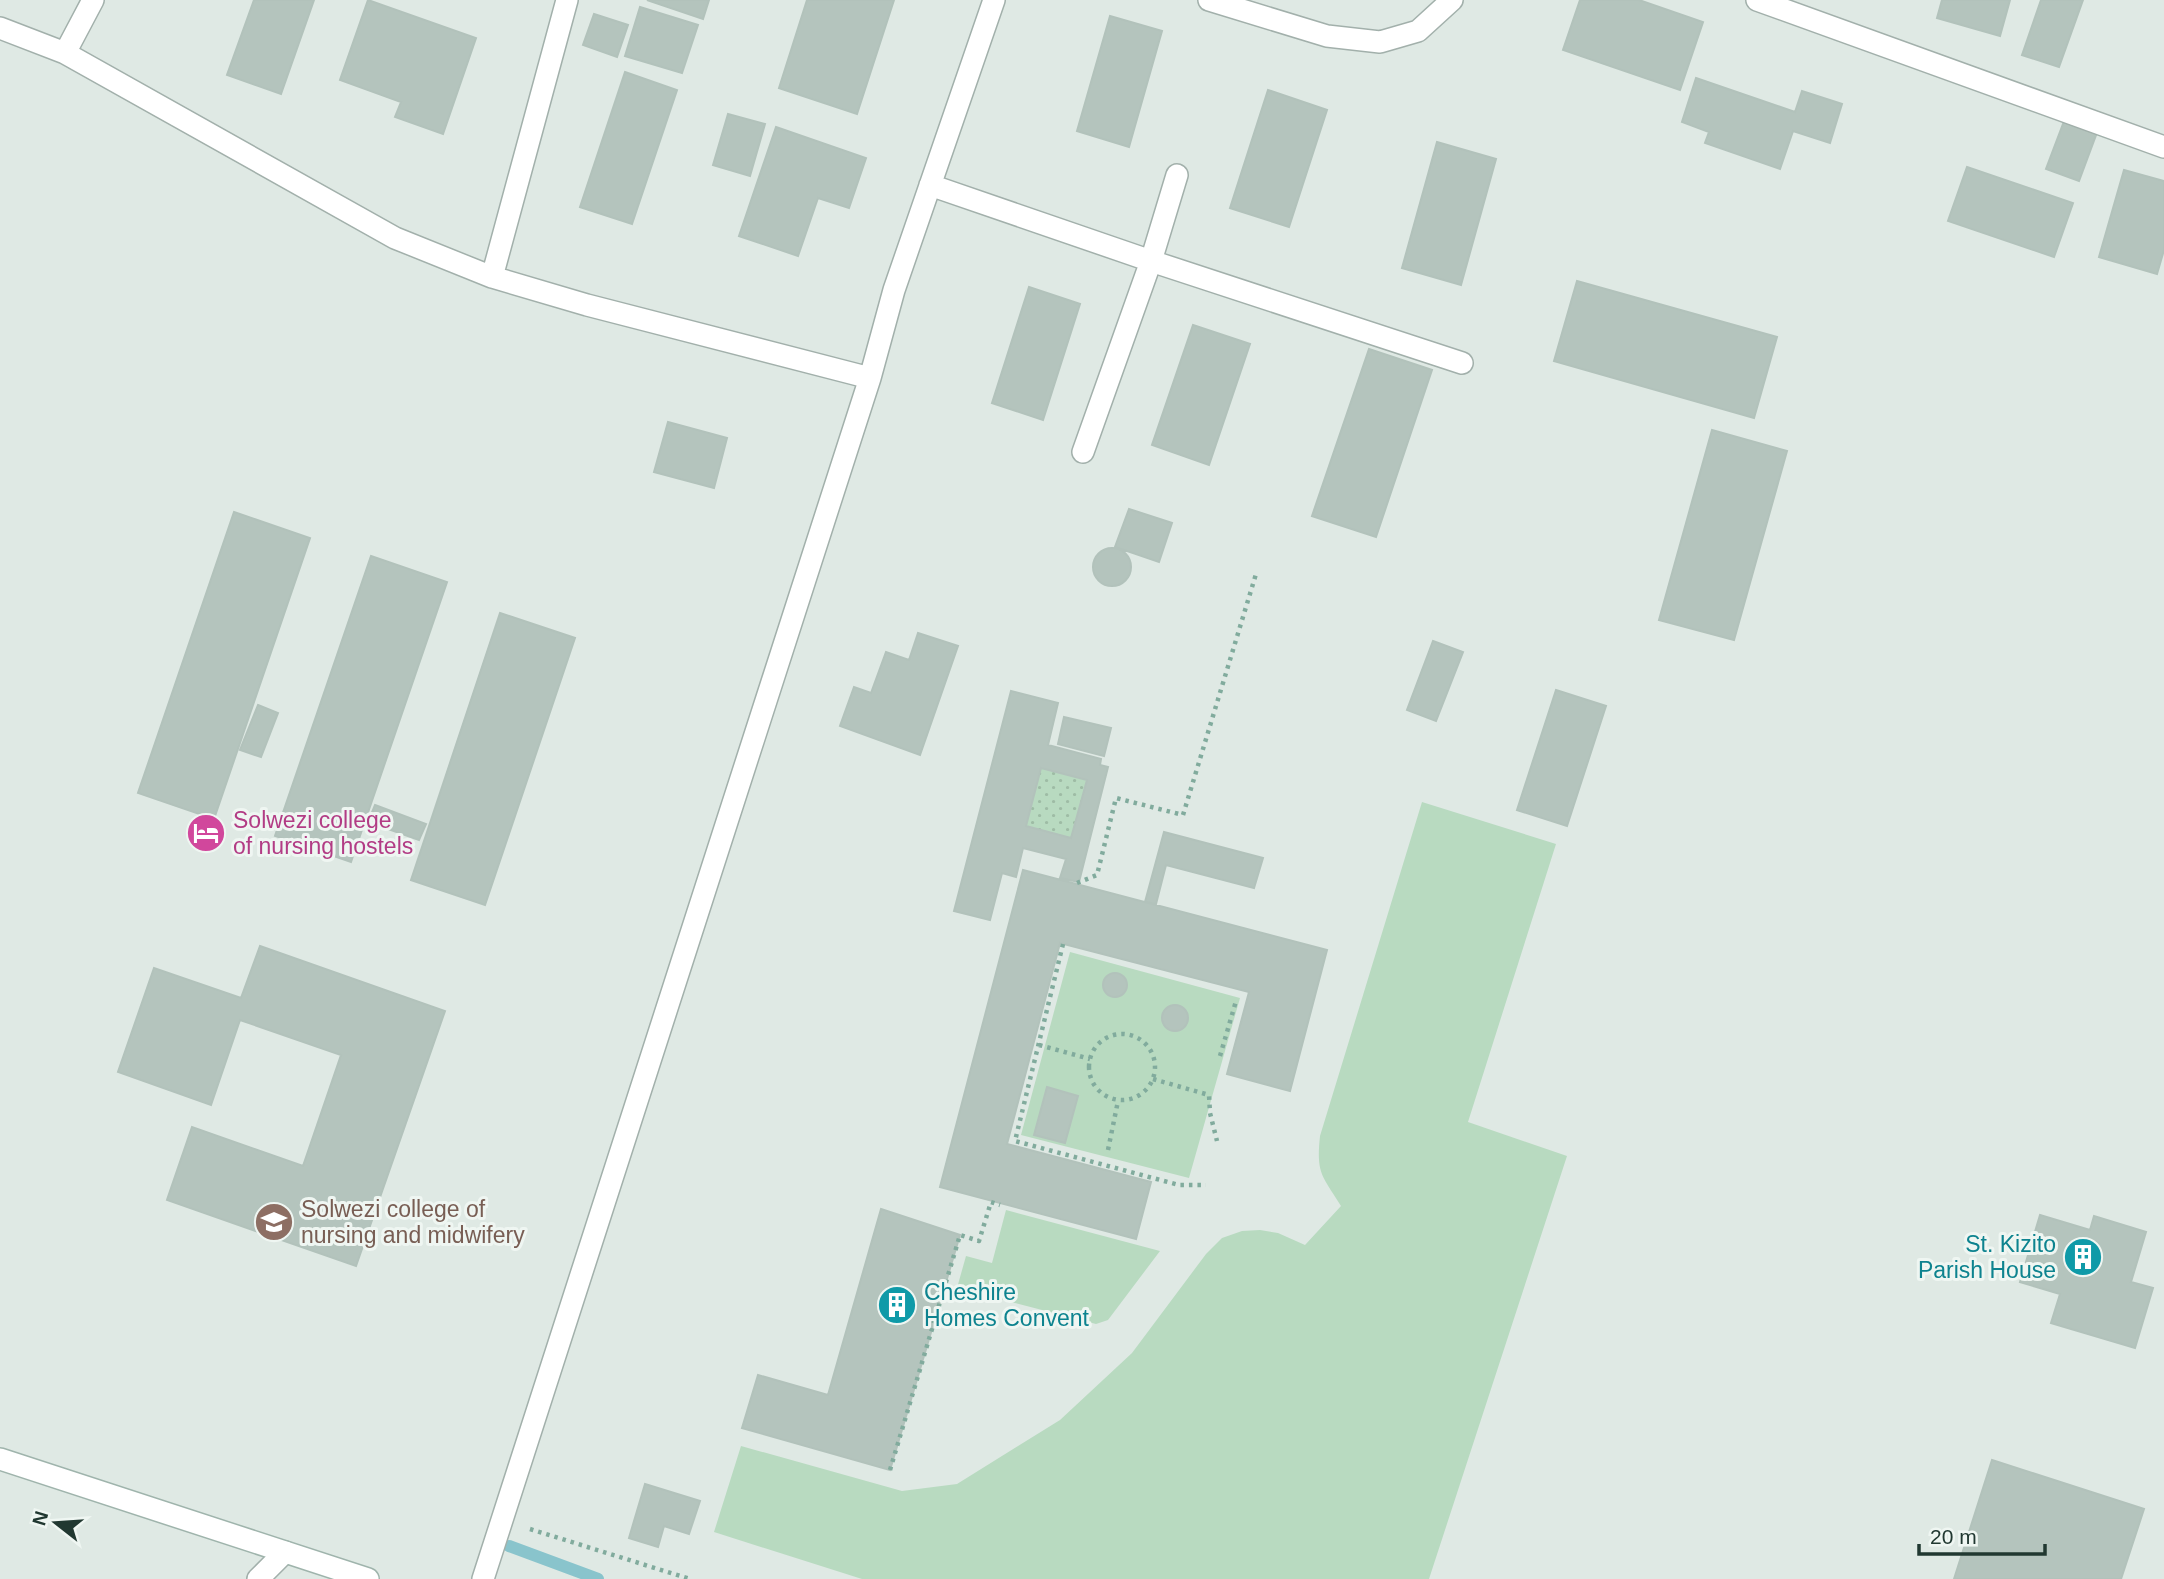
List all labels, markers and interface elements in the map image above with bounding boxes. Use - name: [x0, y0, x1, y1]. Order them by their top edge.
- place label: Solwezi college of nursing hostels: [233, 807, 413, 859]
- hotel icon: Solwezi college of nursing hostels: [185, 812, 227, 854]
- place label: Solwezi college of nursing and midwifery: [301, 1196, 525, 1248]
- school or university icon: Solwezi college of nursing and midwifery: [253, 1201, 295, 1243]
- place label: St. Kizito Parish House: [1918, 1231, 2056, 1283]
- building icon: St. Kizito Parish House: [2062, 1236, 2104, 1278]
- place label: Cheshire Homes Convent: [924, 1279, 1090, 1331]
- building icon: Cheshire Homes Convent: [876, 1284, 918, 1326]
- north arrow: [21, 1488, 91, 1558]
- text: N: [28, 1509, 52, 1528]
- scale bar: [1919, 1512, 2045, 1556]
- text: 20 m: [1930, 1525, 1977, 1548]

